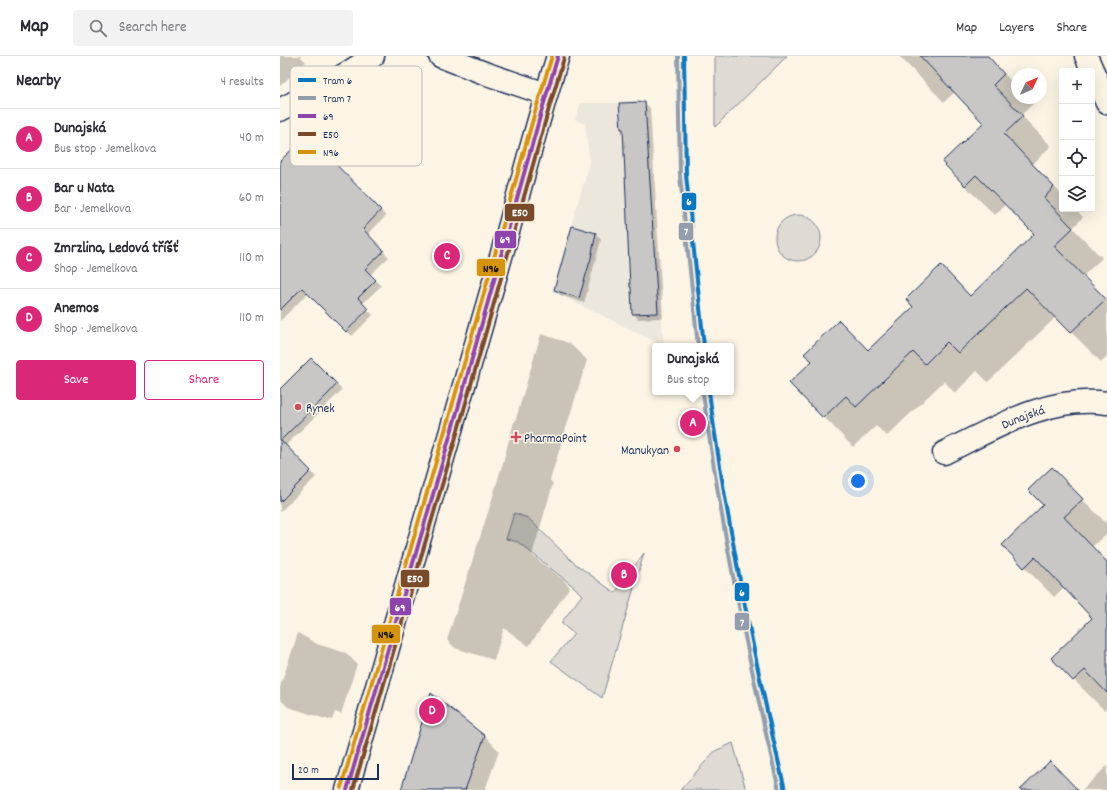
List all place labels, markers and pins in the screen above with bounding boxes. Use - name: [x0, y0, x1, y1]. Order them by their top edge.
- pin: C: [434, 241, 460, 271]
- place label: Rynek: [306, 400, 335, 419]
- marker: Rynek: [293, 402, 303, 412]
- pin: A: [680, 408, 706, 438]
- place label: PharmaPoint: [524, 430, 587, 449]
- marker: PharmaPoint: [511, 432, 521, 442]
- place label: Manukyan: [621, 442, 669, 461]
- marker: Manukyan: [672, 444, 682, 454]
- pin: B: [611, 560, 637, 590]
- pin: D: [419, 696, 445, 726]

